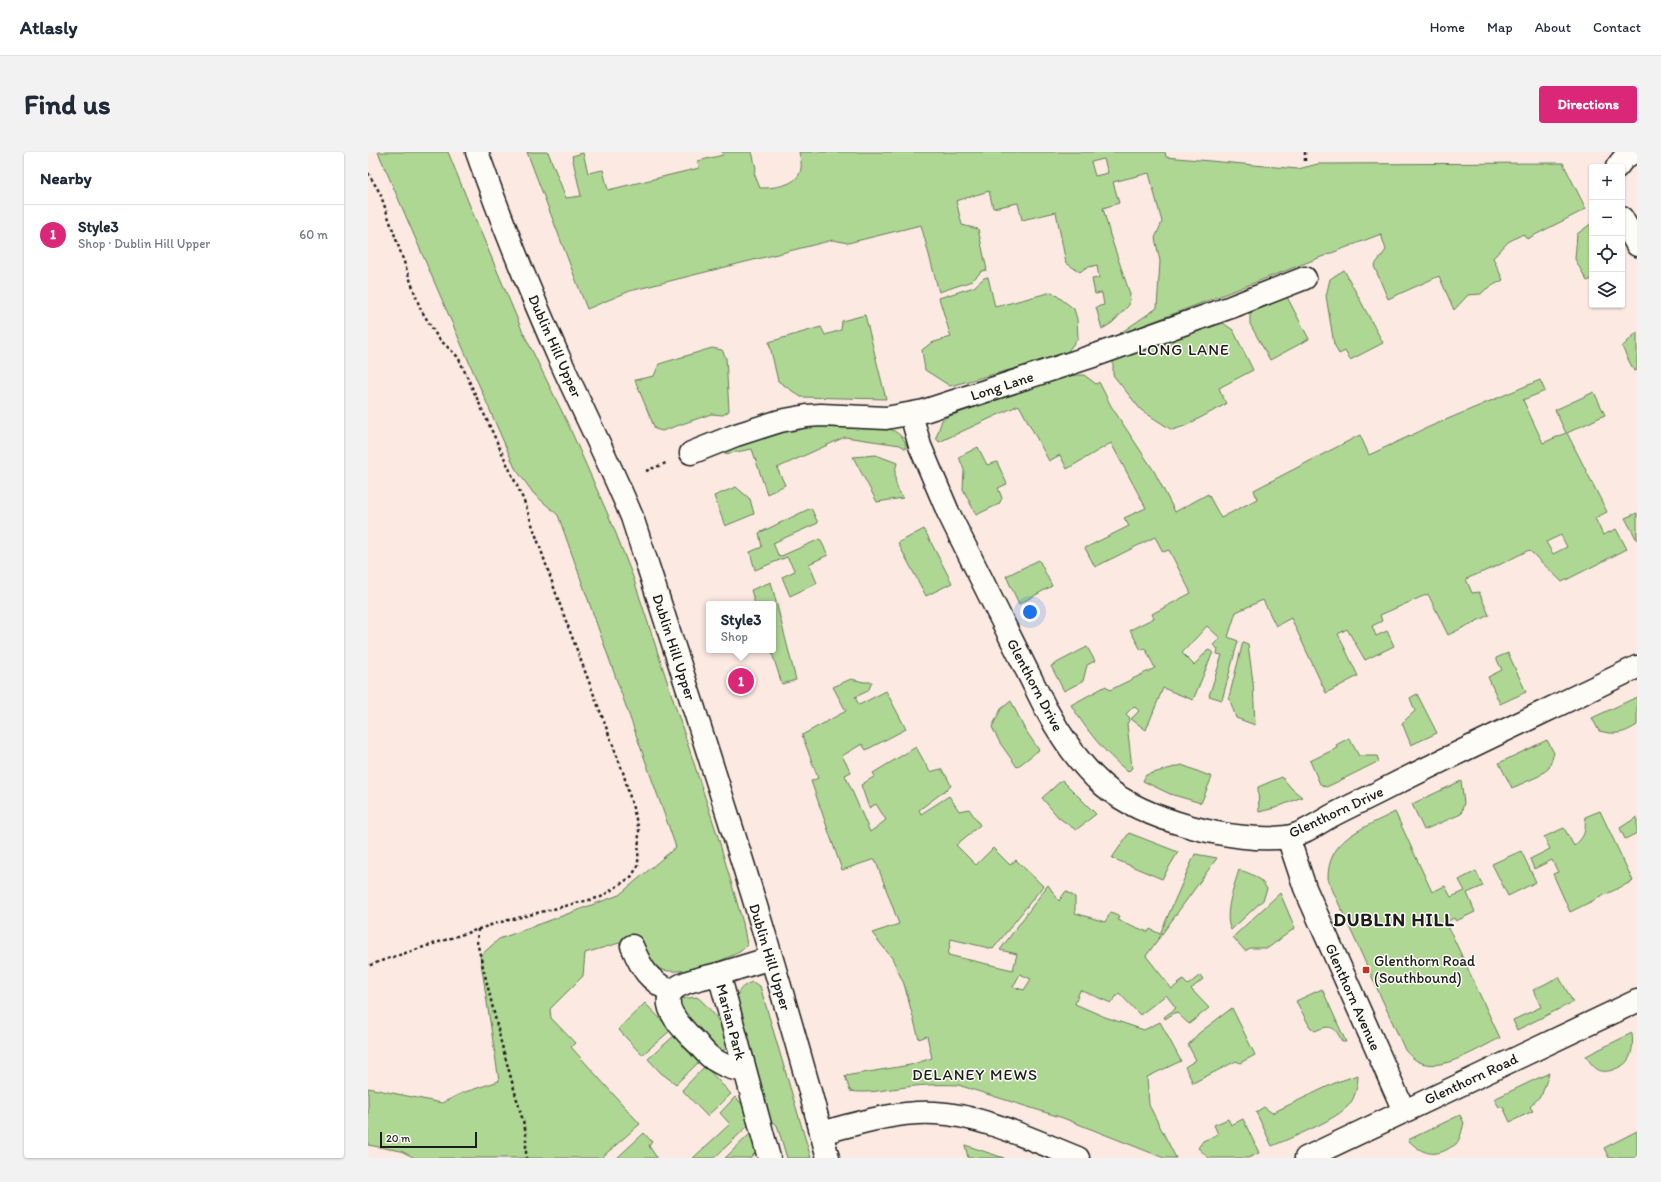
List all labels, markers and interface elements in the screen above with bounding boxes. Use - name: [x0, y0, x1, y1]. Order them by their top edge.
- text: Atlasly: [20, 16, 77, 39]
- text: Home: [1430, 19, 1465, 36]
- text: Map: [1487, 19, 1513, 36]
- text: About: [1535, 19, 1571, 36]
- text: Contact: [1593, 19, 1641, 36]
- button: Directions: [1539, 86, 1637, 123]
- text: Find us: [24, 87, 111, 121]
- map controls: [1589, 164, 1625, 308]
- button: +: [1589, 164, 1625, 200]
- text: Nearby: [40, 168, 92, 188]
- button: −: [1589, 200, 1625, 236]
- text: Style3: [78, 218, 119, 236]
- text: 1: [50, 227, 56, 242]
- text: 60 m: [299, 227, 328, 242]
- text: Shop · Dublin Hill Upper: [78, 236, 210, 251]
- button: locate: [1589, 236, 1625, 272]
- button: layers: [1589, 272, 1625, 308]
- street label: Dublin Hill Upper: [524, 292, 586, 401]
- district label: LONG LANE: [1138, 340, 1230, 359]
- street label: Long Lane: [968, 367, 1036, 405]
- street label: Dublin Hill Upper: [648, 592, 700, 703]
- popup: [706, 601, 776, 653]
- your location: [1020, 602, 1040, 622]
- text: Style3: [721, 611, 761, 629]
- text: Shop: [721, 629, 748, 644]
- street label: Glenthorn Drive: [1003, 636, 1067, 734]
- pin: 1: [728, 666, 754, 696]
- street label: Glenthorn Drive: [1286, 782, 1386, 842]
- street label: Dublin Hill Upper: [745, 901, 795, 1013]
- district label: DUBLIN HILL: [1333, 908, 1455, 931]
- street label: Glenthorn Avenue: [1321, 941, 1385, 1053]
- place label: Glenthorn Road (Southbound): [1374, 952, 1476, 987]
- marker: Glenthorn Road (Southbound): [1361, 965, 1371, 975]
- street label: Marian Park: [712, 982, 750, 1062]
- street label: Glenthorn Road: [1421, 1049, 1521, 1109]
- district label: DELANEY MEWS: [912, 1065, 1038, 1084]
- scale bar: [380, 1130, 477, 1149]
- text: 20 m: [386, 1132, 410, 1145]

